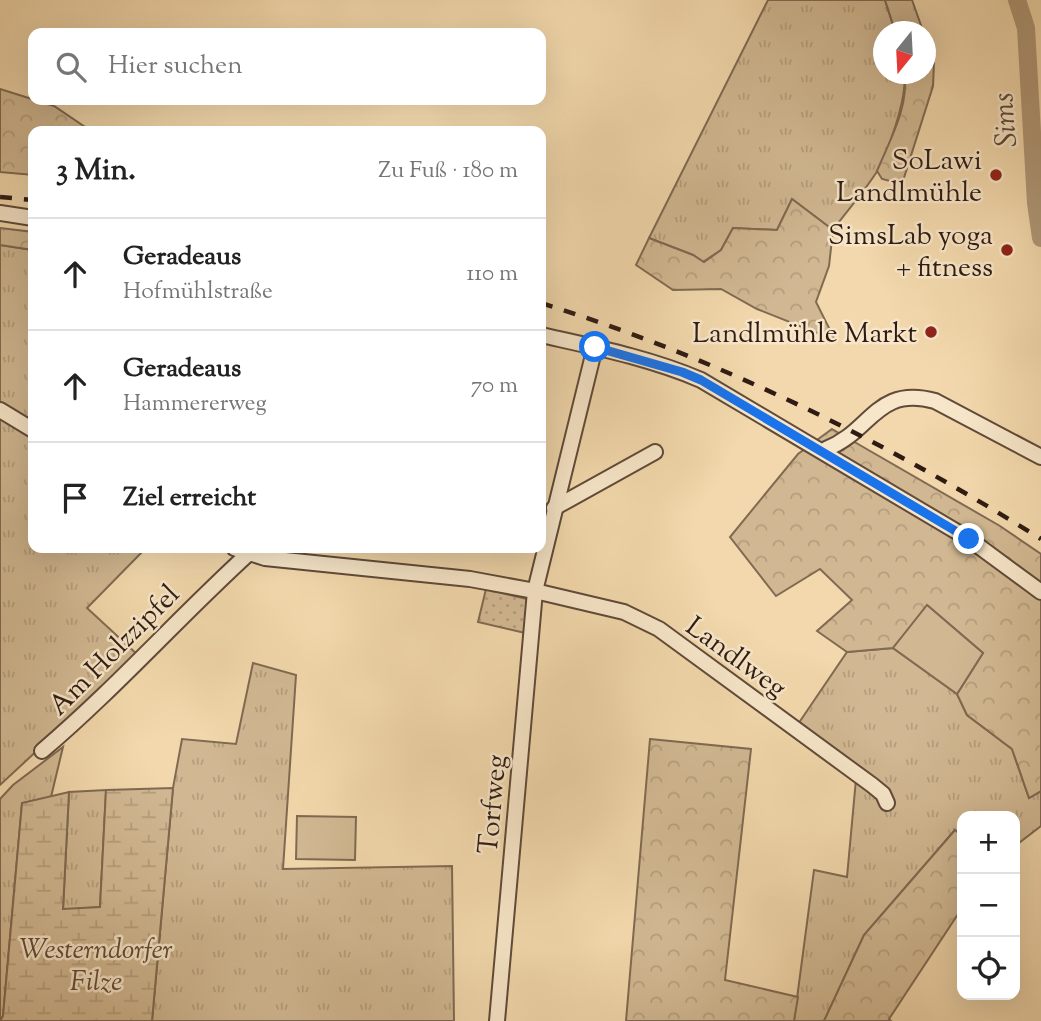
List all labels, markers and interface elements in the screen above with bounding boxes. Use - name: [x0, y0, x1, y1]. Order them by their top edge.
- north arrow: [873, 21, 936, 84]
- search box: [28, 28, 546, 105]
- icon: search: [52, 48, 90, 86]
- text: Hier suchen: [108, 48, 243, 85]
- water label: Sims: [983, 91, 1030, 149]
- place label: SoLawi Landlmühle: [836, 142, 982, 214]
- text: 3 Min.: [56, 150, 136, 193]
- text: Zu Fuß · 180 m: [378, 155, 518, 188]
- marker: SoLawi Landlmühle: [988, 167, 1004, 183]
- place label: SimsLab yoga + fitness: [828, 217, 993, 289]
- text: Geradeaus: [123, 239, 241, 276]
- marker: SimsLab yoga + fitness: [999, 242, 1015, 258]
- icon: ahead: [56, 255, 94, 293]
- text: 110 m: [467, 258, 518, 291]
- text: Hofmühlstraße: [123, 276, 273, 309]
- place label: Landlmühle Markt: [692, 315, 917, 355]
- marker: Landlmühle Markt: [923, 324, 939, 340]
- route start: [579, 331, 610, 362]
- text: Geradeaus: [123, 351, 241, 388]
- icon: ahead: [56, 367, 94, 405]
- text: 70 m: [471, 370, 518, 403]
- text: Hammererweg: [123, 388, 267, 421]
- icon: arrive: [56, 479, 94, 517]
- text: Ziel erreicht: [123, 480, 256, 517]
- route end: [953, 523, 984, 554]
- street label: Am Holzzipfel: [40, 576, 190, 726]
- street label: Landlweg: [676, 608, 794, 709]
- street label: Torfweg: [470, 753, 518, 856]
- map controls: [957, 811, 1020, 1000]
- button: +: [957, 811, 1020, 874]
- button: −: [957, 874, 1020, 937]
- park label: Westerndorfer Filze: [19, 931, 173, 1003]
- button: locate: [957, 937, 1020, 1000]

